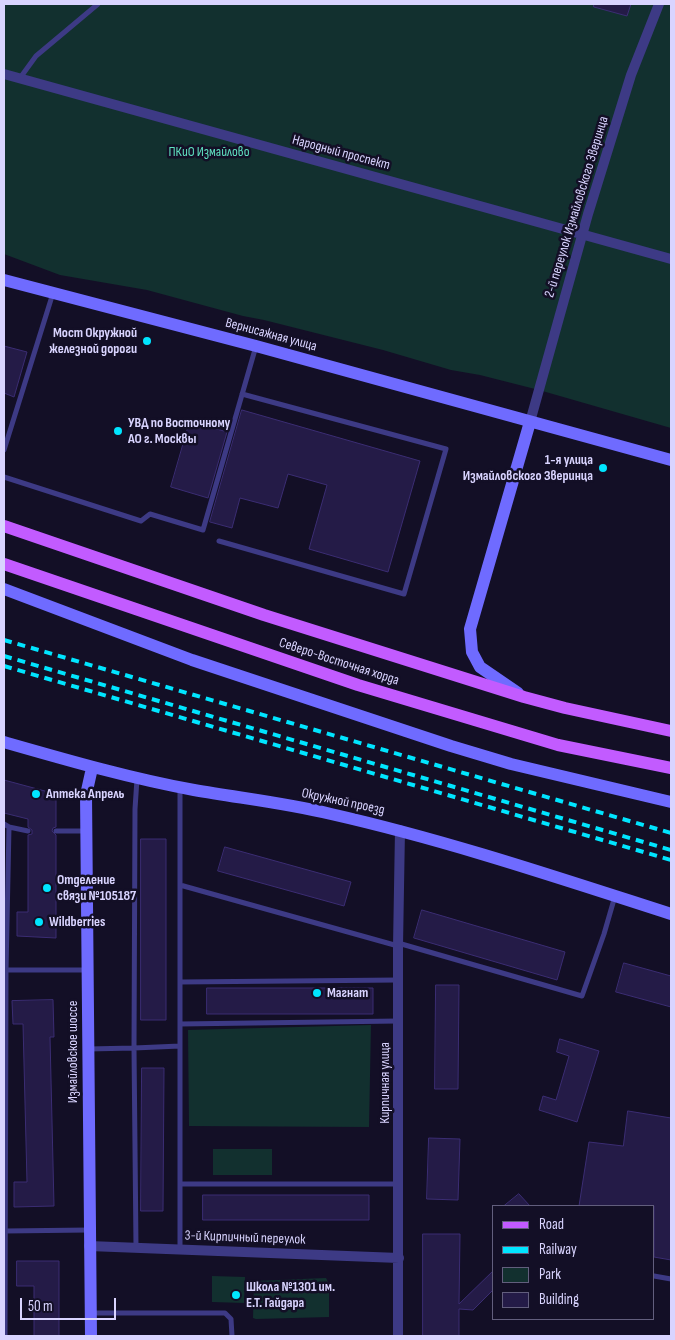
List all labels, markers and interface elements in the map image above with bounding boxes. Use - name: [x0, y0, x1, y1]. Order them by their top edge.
- street label: 2-й переулок Измайловского Зверинца: [541, 114, 613, 300]
- street label: Народный проспект: [290, 132, 392, 174]
- park label: ПКиО Измайлово: [169, 144, 249, 160]
- street label: Вернисажная улица: [223, 315, 319, 355]
- place label: Мост Окружной железной дороги: [49, 325, 137, 358]
- marker: Мост Окружной железной дороги: [141, 335, 153, 347]
- place label: УВД по Восточному АО г. Москвы: [128, 415, 230, 448]
- marker: УВД по Восточному АО г. Москвы: [112, 425, 124, 437]
- place label: 1-я улица Измайловского Зверинца: [463, 452, 593, 484]
- marker: 1-я улица Измайловского Зверинца: [597, 462, 609, 474]
- street label: Северо-Восточная хорда: [277, 635, 401, 689]
- street label: Окружной проезд: [300, 785, 386, 819]
- place label: Аптека Апрель: [46, 786, 124, 802]
- marker: Аптека Апрель: [30, 788, 42, 800]
- place label: Отделение связи №105187: [57, 872, 136, 904]
- marker: Отделение связи №105187: [41, 882, 53, 894]
- place label: Wildberries: [49, 914, 105, 930]
- marker: Wildberries: [33, 916, 45, 928]
- place label: Магнат: [327, 985, 368, 1001]
- marker: Магнат: [311, 987, 323, 999]
- street label: Измайловское шоссе: [65, 1001, 81, 1103]
- street label: Кирпичная улица: [377, 1042, 393, 1124]
- legend: [492, 1205, 655, 1320]
- text: Road: [539, 1215, 564, 1234]
- street label: 3-й Кирпичный переулок: [184, 1227, 306, 1249]
- text: Railway: [539, 1240, 577, 1259]
- text: Park: [539, 1265, 561, 1284]
- place label: Школа №1301 им. Е.Т. Гайдара: [246, 1279, 335, 1311]
- scale bar: [22, 1288, 119, 1320]
- marker: Школа №1301 им. Е.Т. Гайдара: [230, 1289, 242, 1301]
- text: Building: [539, 1290, 579, 1309]
- text: 50 m: [28, 1297, 53, 1316]

